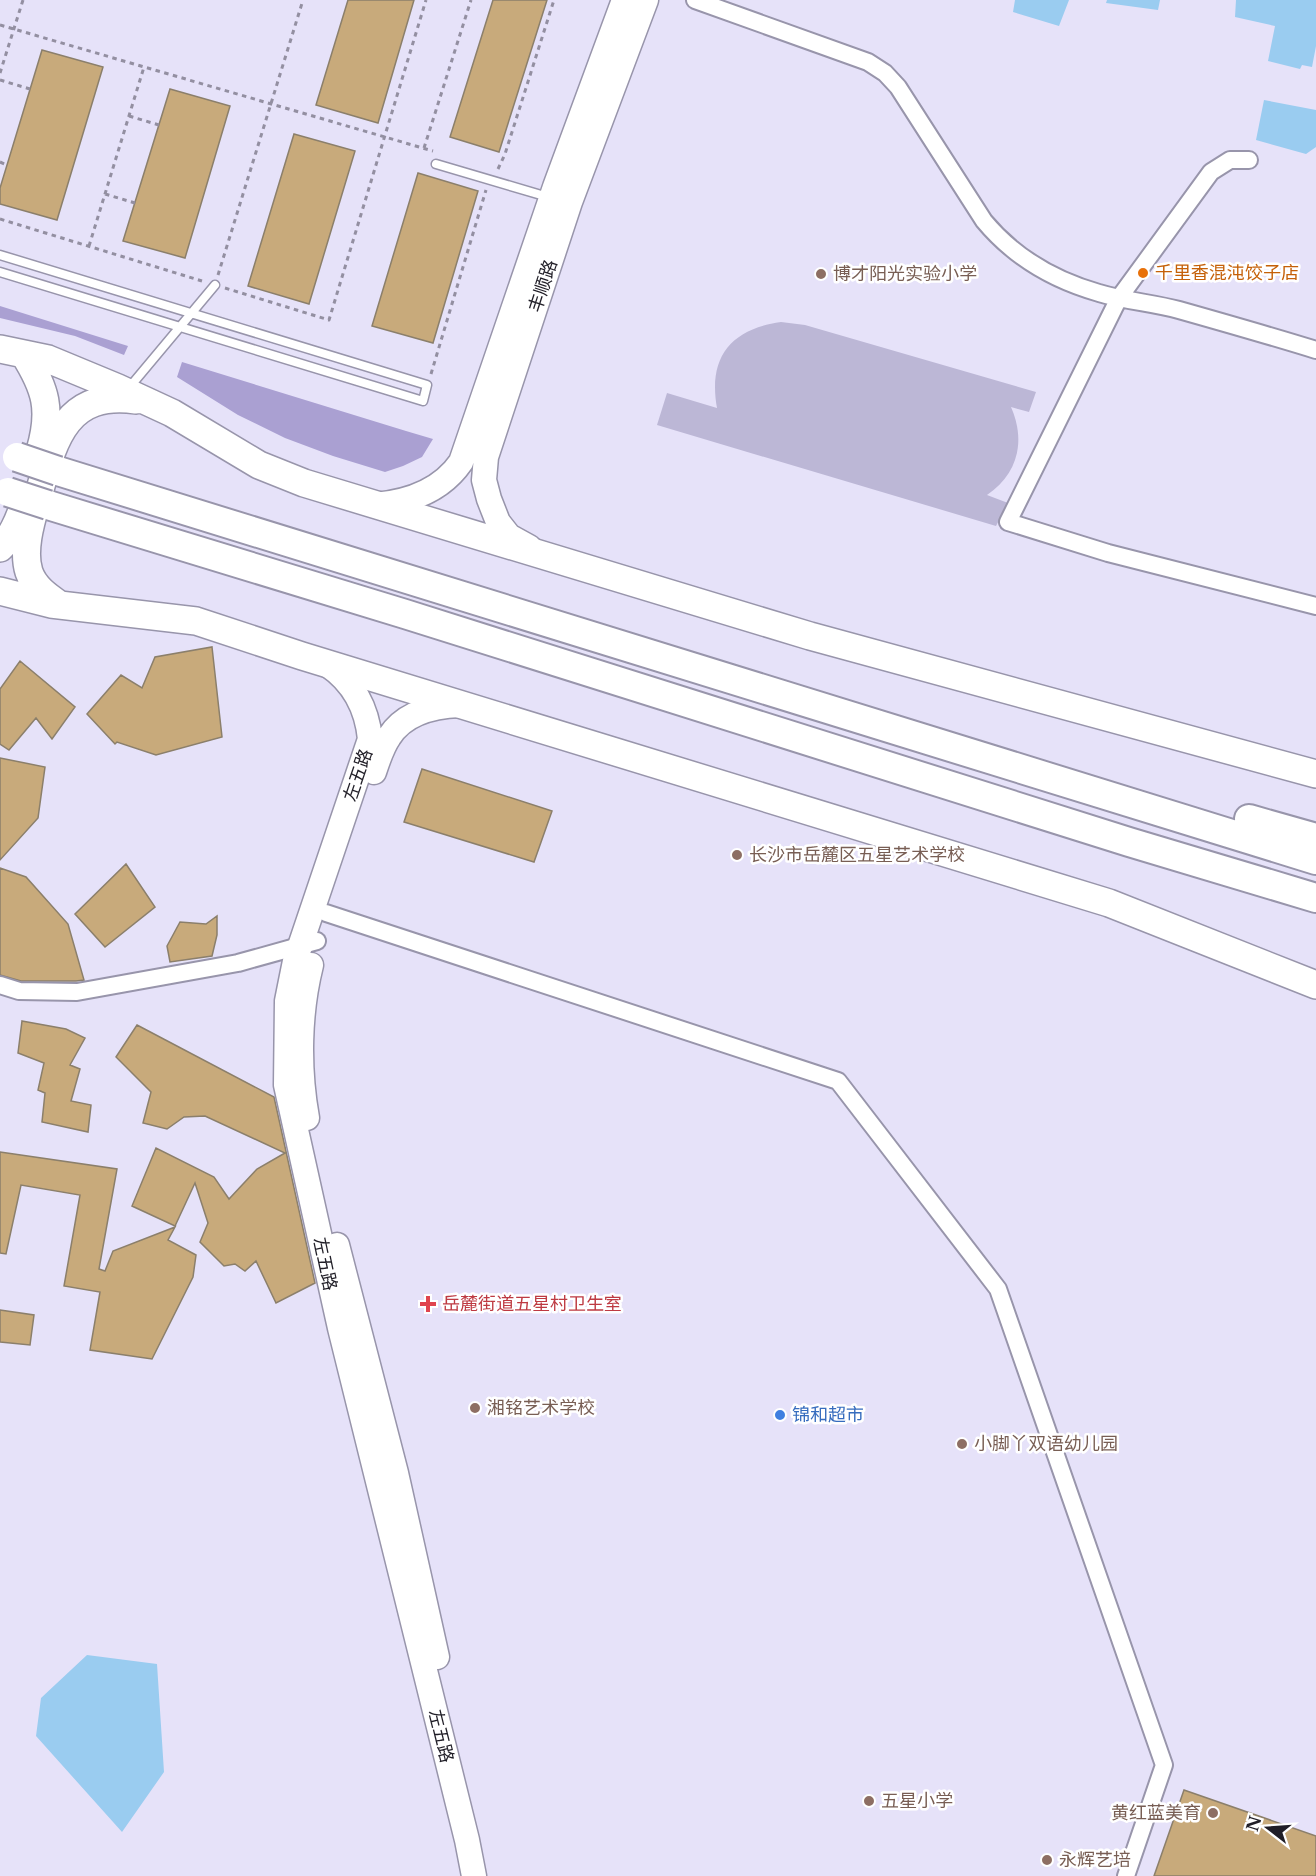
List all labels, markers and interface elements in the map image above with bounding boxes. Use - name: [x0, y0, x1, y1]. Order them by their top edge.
- street label: 丰顺路: [524, 257, 562, 315]
- place label: 千里香混沌饺子店: [1155, 262, 1299, 284]
- place label: 博才阳光实验小学: [833, 263, 977, 285]
- marker: 千里香混沌饺子店: [1136, 266, 1150, 280]
- marker: 博才阳光实验小学: [814, 267, 828, 281]
- street label: 左五路: [339, 746, 377, 804]
- place label: 长沙市岳麓区五星艺术学校: [749, 844, 965, 866]
- marker: 长沙市岳麓区五星艺术学校: [730, 848, 744, 862]
- street label: 左五路: [309, 1235, 341, 1293]
- place label: 岳麓街道五星村卫生室: [442, 1293, 622, 1315]
- marker: 岳麓街道五星村卫生室: [419, 1295, 437, 1313]
- place label: 湘铭艺术学校: [487, 1397, 595, 1419]
- marker: 湘铭艺术学校: [468, 1401, 482, 1415]
- place label: 锦和超市: [792, 1404, 864, 1426]
- marker: 锦和超市: [773, 1408, 787, 1422]
- place label: 小脚丫双语幼儿园: [974, 1433, 1118, 1455]
- marker: 小脚丫双语幼儿园: [955, 1437, 969, 1451]
- street label: 左五路: [424, 1707, 458, 1765]
- place label: 五星小学: [881, 1790, 953, 1812]
- marker: 五星小学: [862, 1794, 876, 1808]
- north arrow: [1238, 1798, 1298, 1858]
- place label: 黄红蓝美育: [1111, 1802, 1201, 1824]
- marker: 黄红蓝美育: [1206, 1806, 1220, 1820]
- text: N: [1242, 1813, 1265, 1834]
- place label: 永辉艺培: [1059, 1849, 1131, 1871]
- marker: 永辉艺培: [1040, 1853, 1054, 1867]

